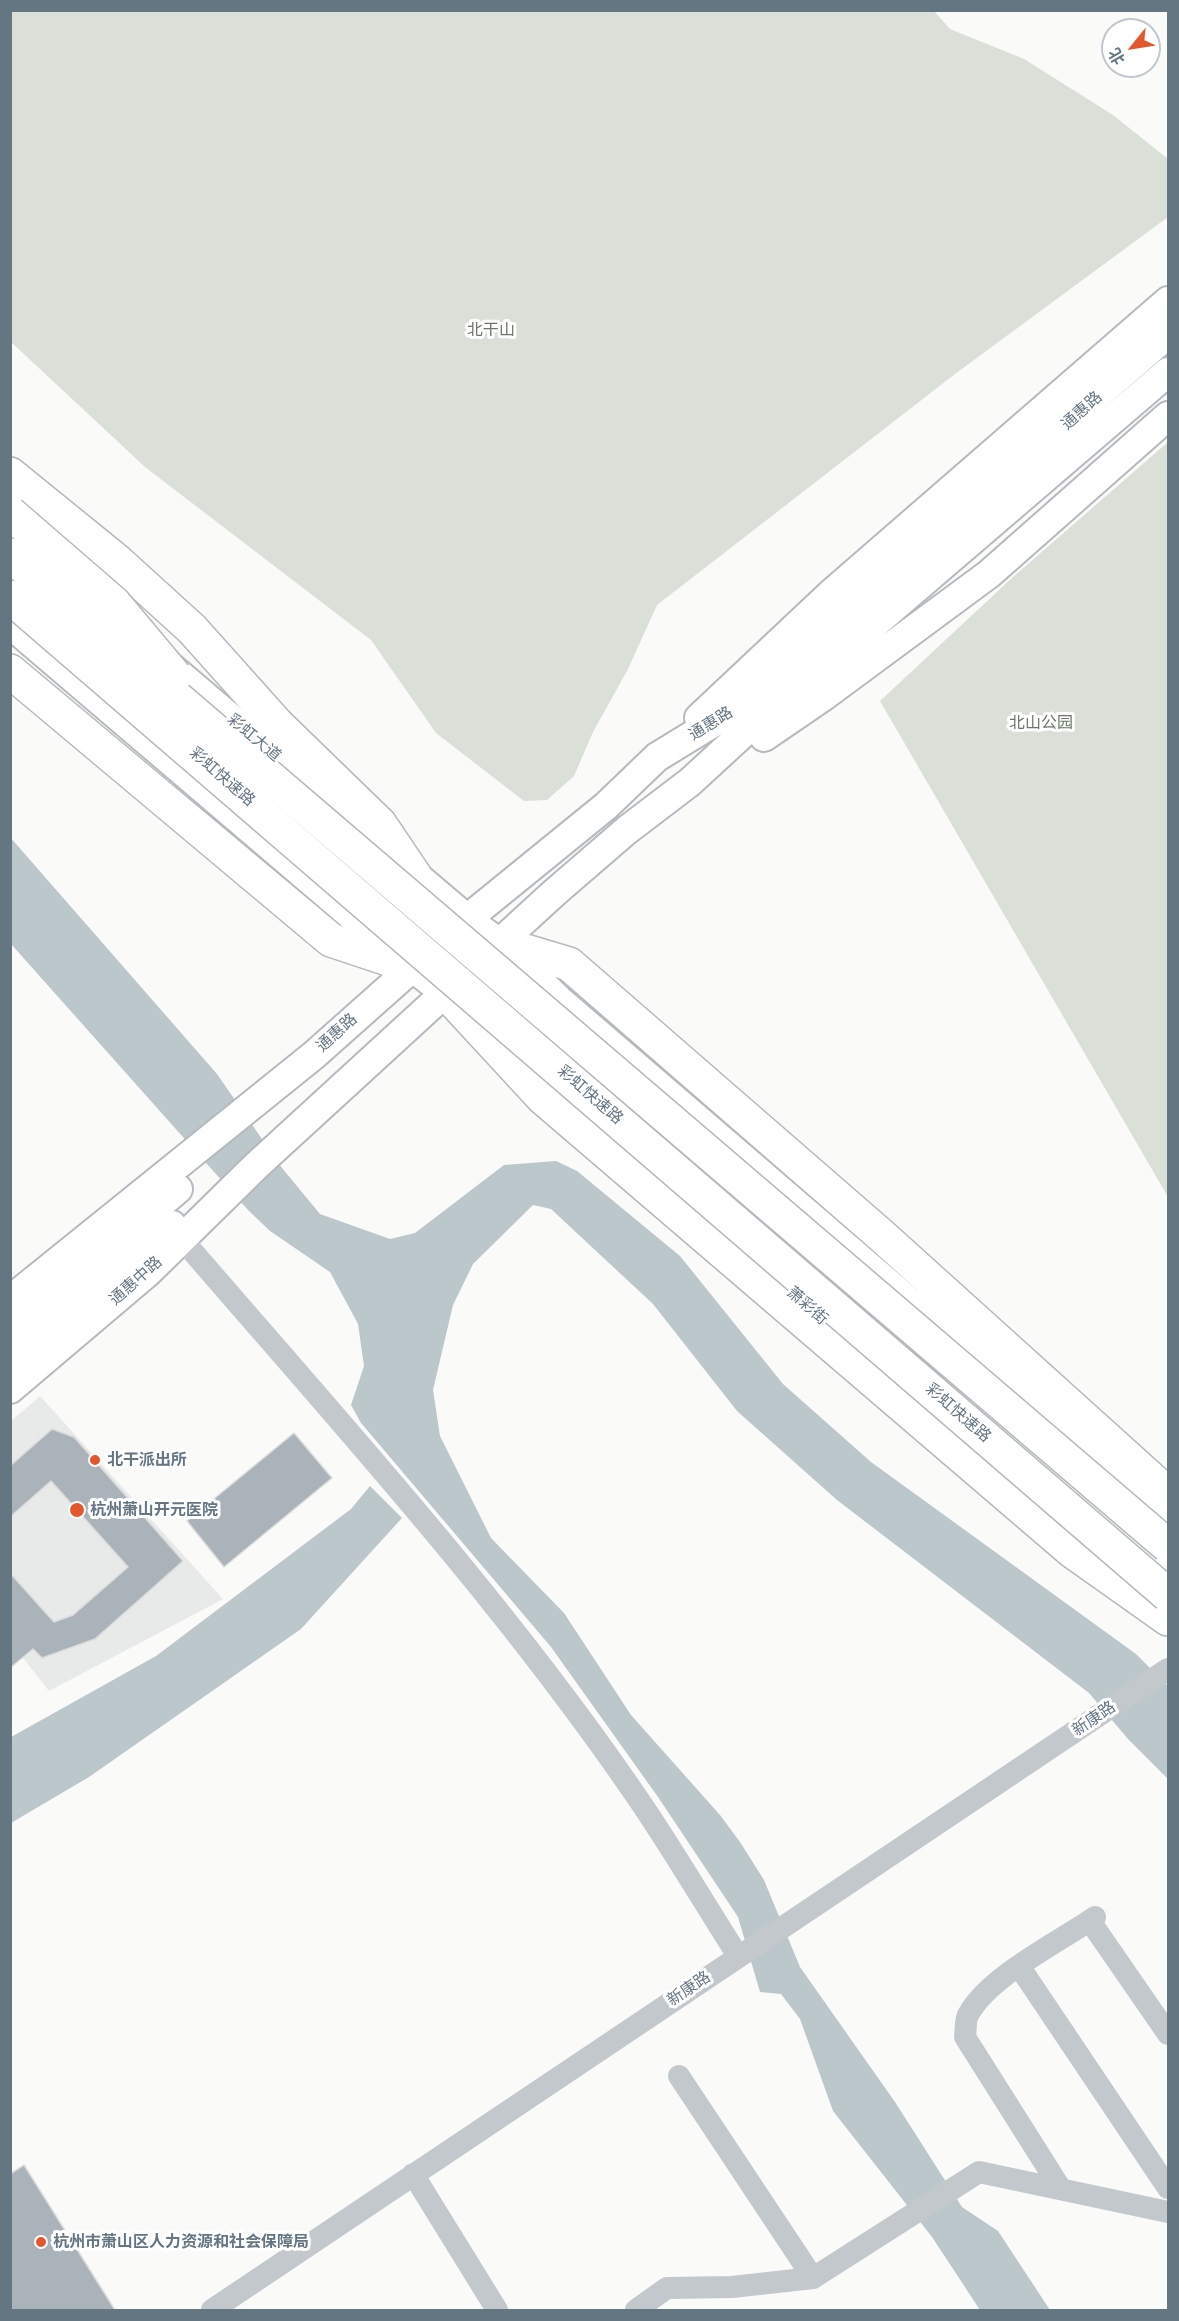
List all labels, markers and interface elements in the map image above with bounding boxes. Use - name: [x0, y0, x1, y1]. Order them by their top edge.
- north arrow: [1101, 18, 1161, 78]
- text: 北: [1104, 45, 1129, 68]
- park label: 北干山: [467, 320, 515, 340]
- street label: 通惠路: [1058, 388, 1106, 434]
- street label: 通惠路: [686, 703, 736, 745]
- street label: 彩虹大道: [223, 710, 285, 766]
- park label: 北山公园: [1009, 713, 1073, 733]
- street label: 彩虹快速路: [186, 744, 258, 810]
- street label: 通惠路: [313, 1010, 361, 1056]
- street label: 彩虹快速路: [554, 1062, 626, 1128]
- street label: 通惠中路: [106, 1252, 166, 1310]
- street label: 萧彩街: [783, 1283, 831, 1329]
- street label: 彩虹快速路: [922, 1380, 994, 1446]
- place label: 北干派出所: [107, 1450, 187, 1470]
- marker: 北干派出所: [88, 1453, 102, 1467]
- place label: 杭州萧山开元医院: [90, 1500, 218, 1520]
- marker: 杭州萧山开元医院: [68, 1501, 86, 1519]
- street label: 新康路: [1069, 1698, 1119, 1740]
- street label: 新康路: [664, 1968, 714, 2010]
- place label: 杭州市萧山区人力资源和社会保障局: [53, 2232, 309, 2252]
- marker: 杭州市萧山区人力资源和社会保障局: [34, 2235, 48, 2249]

